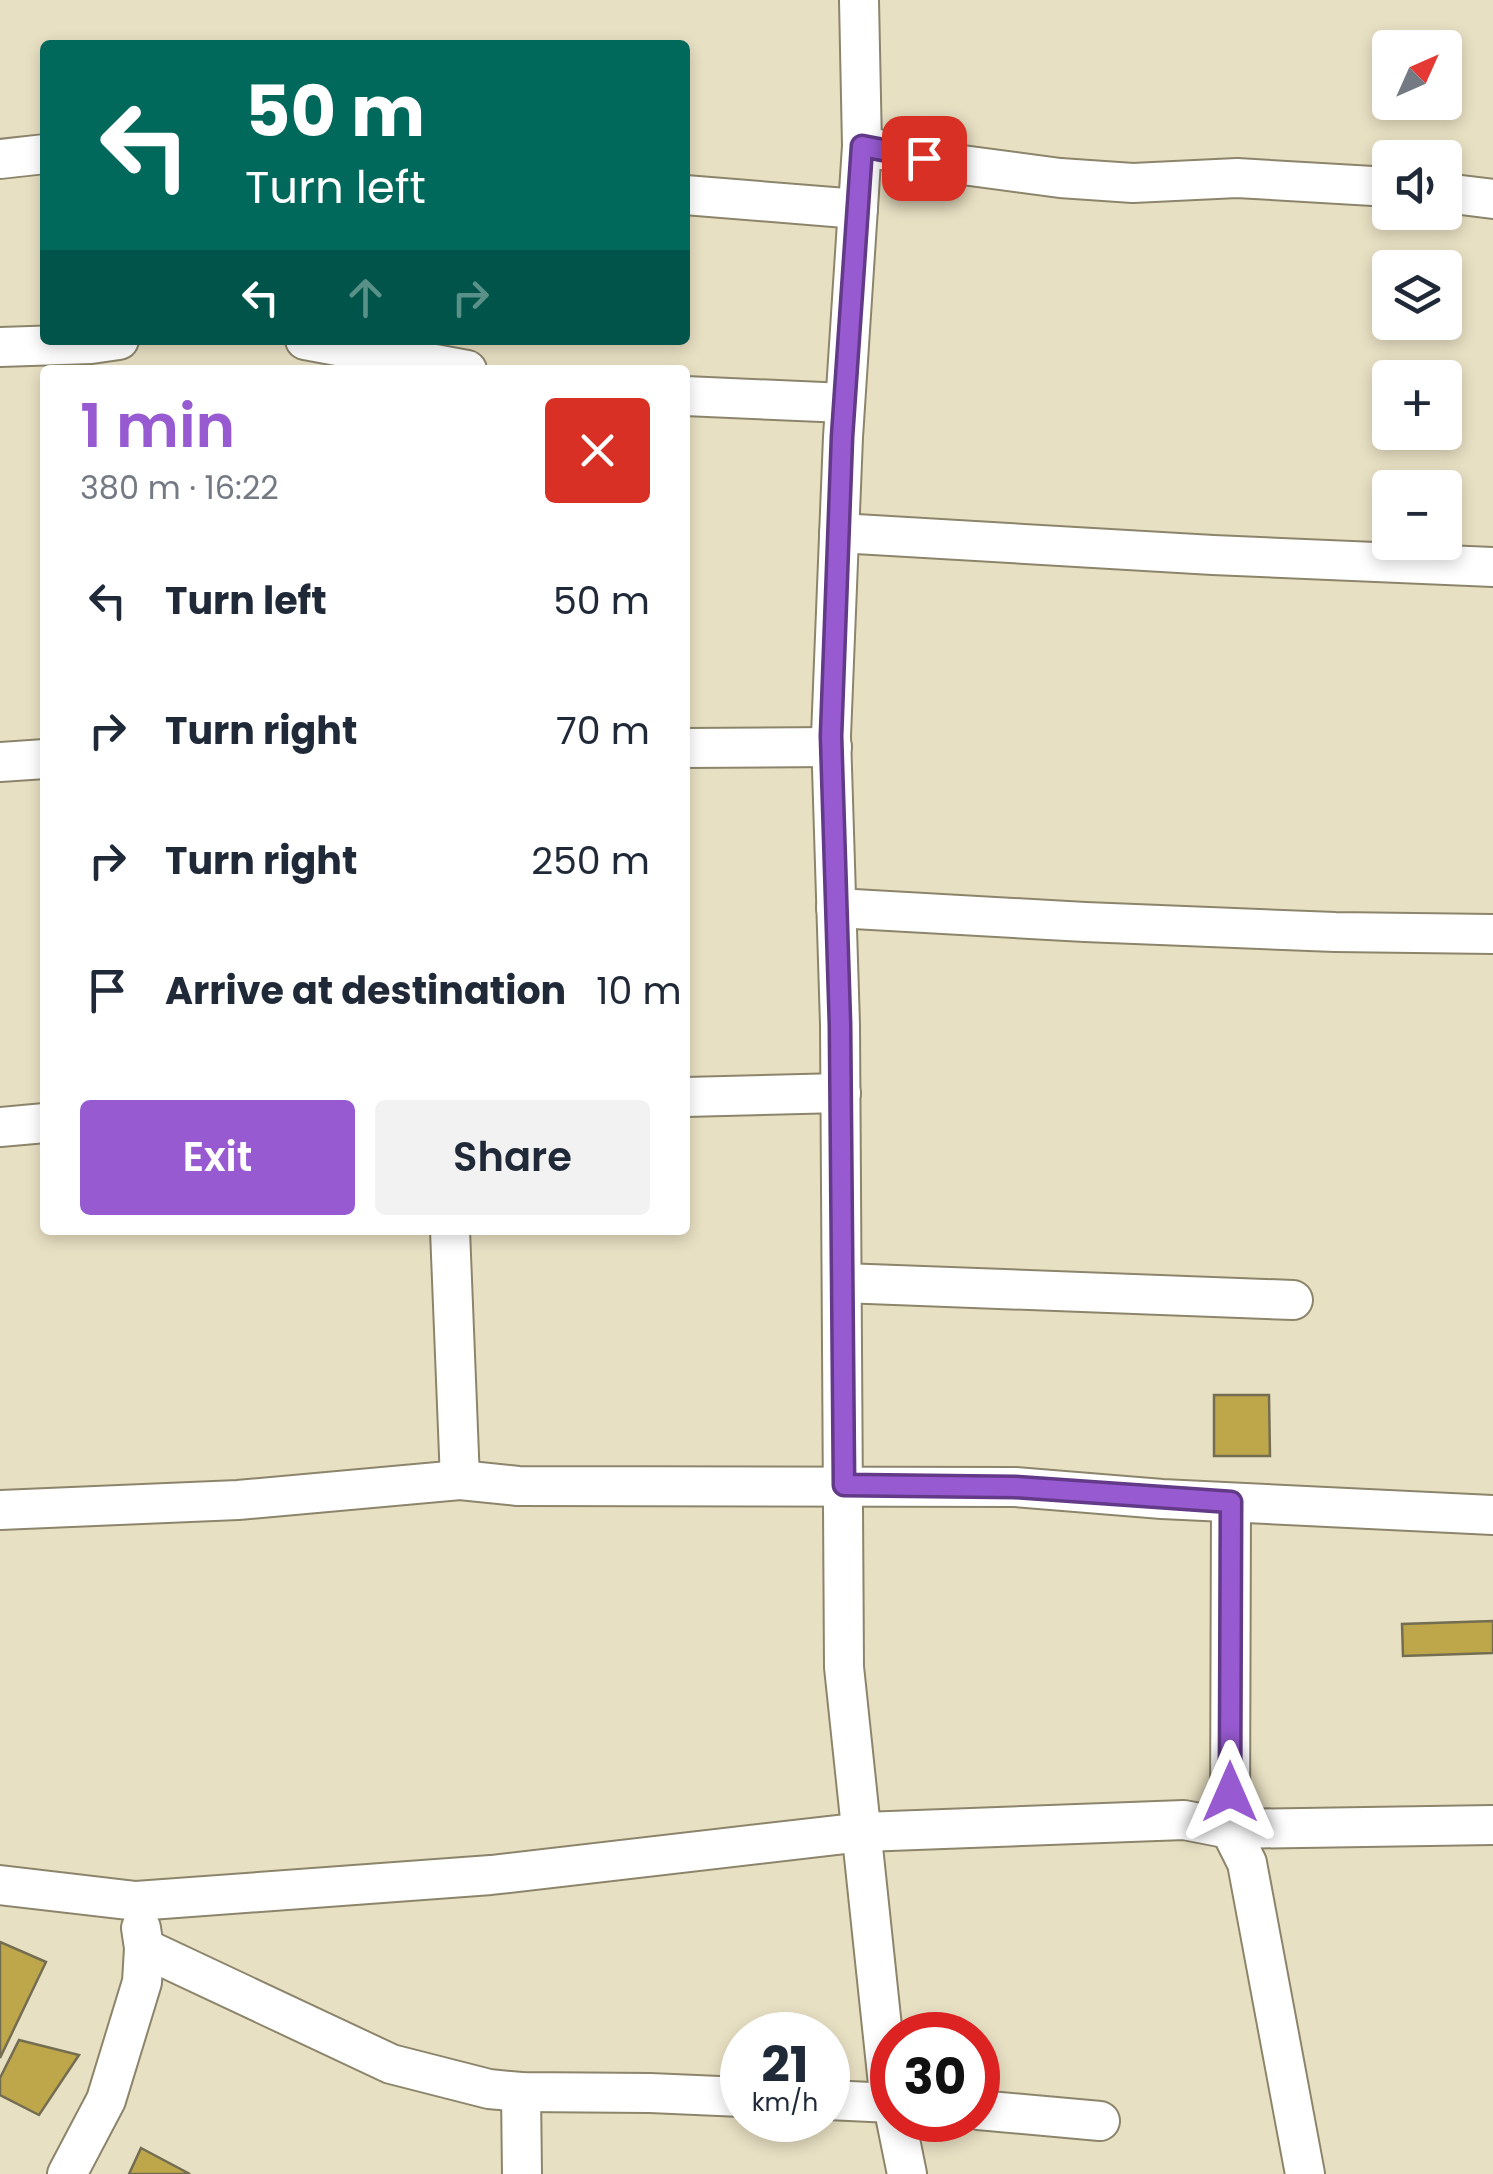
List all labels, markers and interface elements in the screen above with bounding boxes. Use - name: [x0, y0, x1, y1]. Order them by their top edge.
- north arrow: [1372, 30, 1462, 120]
- map controls: [1372, 30, 1462, 560]
- text: 50 m: [245, 62, 425, 161]
- icon: left: [80, 80, 210, 210]
- pin: [882, 116, 967, 201]
- icon: arrive: [897, 131, 952, 186]
- button: sound: [1372, 140, 1462, 230]
- text: Turn left: [245, 156, 426, 219]
- button: layers: [1372, 250, 1462, 340]
- icon: left: [233, 270, 288, 325]
- icon: ahead: [338, 270, 393, 325]
- icon: right: [443, 270, 498, 325]
- button: +: [1372, 360, 1462, 450]
- text: 1 min: [80, 384, 235, 468]
- button: close: [545, 398, 650, 503]
- text: 380 m · 16:22: [80, 465, 279, 510]
- button: −: [1372, 470, 1462, 560]
- icon: left: [80, 573, 135, 628]
- text: Turn left: [165, 574, 327, 627]
- text: 50 m: [553, 574, 650, 627]
- icon: right: [80, 703, 135, 758]
- text: Turn right: [165, 704, 357, 757]
- text: 70 m: [556, 704, 650, 757]
- icon: right: [80, 833, 135, 888]
- text: Turn right: [165, 834, 357, 887]
- text: 250 m: [531, 834, 650, 887]
- icon: arrive: [80, 963, 135, 1018]
- text: Arrive at destination: [165, 964, 566, 1017]
- text: 10 m: [596, 964, 682, 1017]
- button: Exit: [80, 1100, 355, 1215]
- button: Share: [375, 1100, 650, 1215]
- position arrow: [1178, 1740, 1282, 1844]
- speed limit sign: 30: [870, 2012, 1000, 2142]
- text: 21: [761, 2029, 809, 2100]
- text: km/h: [752, 2085, 818, 2120]

